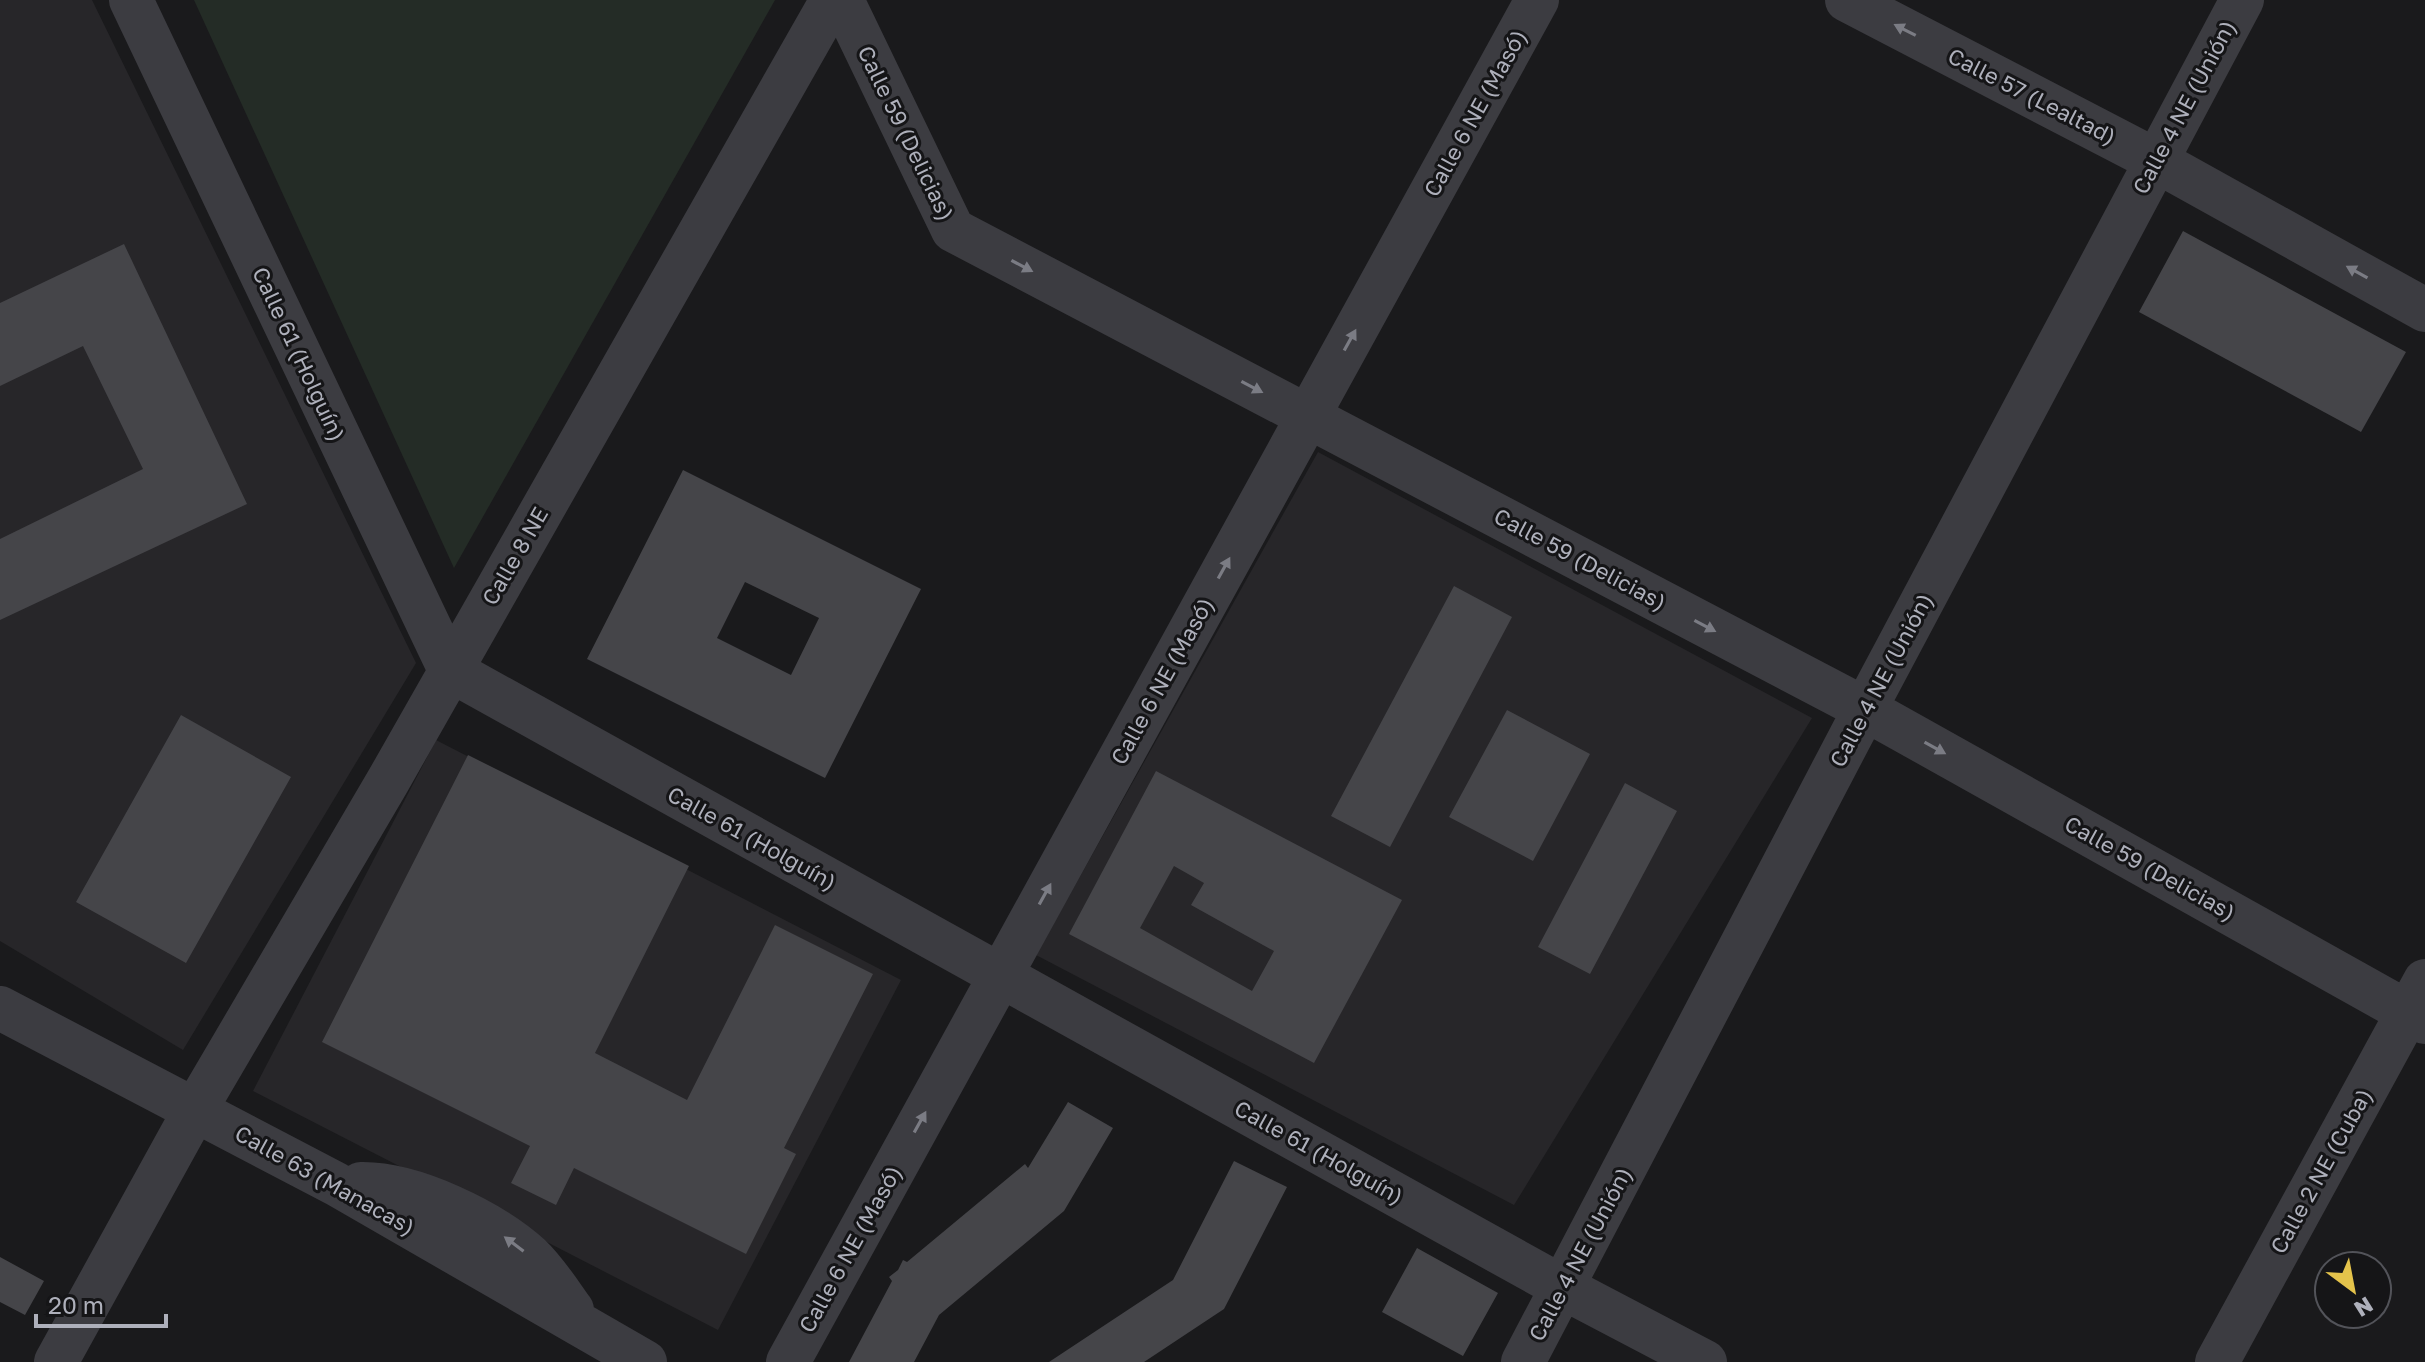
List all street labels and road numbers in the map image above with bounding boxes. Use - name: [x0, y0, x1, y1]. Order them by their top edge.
- street label: Calle 4 NE (Unión): [2126, 15, 2241, 198]
- street label: Calle 6 NE (Masó): [1417, 24, 1532, 201]
- street label: Calle 59 (Delicias): [852, 41, 960, 224]
- street label: Calle 57 (Lealtad): [1944, 42, 2121, 150]
- street label: Calle 61 (Holguín): [247, 263, 352, 445]
- street label: Calle 8 NE: [476, 502, 553, 610]
- street label: Calle 59 (Delicias): [1490, 502, 1671, 615]
- street label: Calle 4 NE (Unión): [1823, 588, 1938, 771]
- street label: Calle 6 NE (Masó): [1104, 592, 1219, 769]
- street label: Calle 61 (Holguín): [663, 780, 841, 895]
- street label: Calle 59 (Delicias): [2060, 809, 2240, 926]
- street label: Calle 2 NE (Cuba): [2264, 1084, 2377, 1258]
- street label: Calle 61 (Holguín): [1230, 1094, 1408, 1209]
- street label: Calle 63 (Manacas): [231, 1119, 420, 1240]
- street label: Calle 6 NE (Masó): [792, 1160, 907, 1337]
- street label: Calle 4 NE (Unión): [1522, 1162, 1637, 1345]

